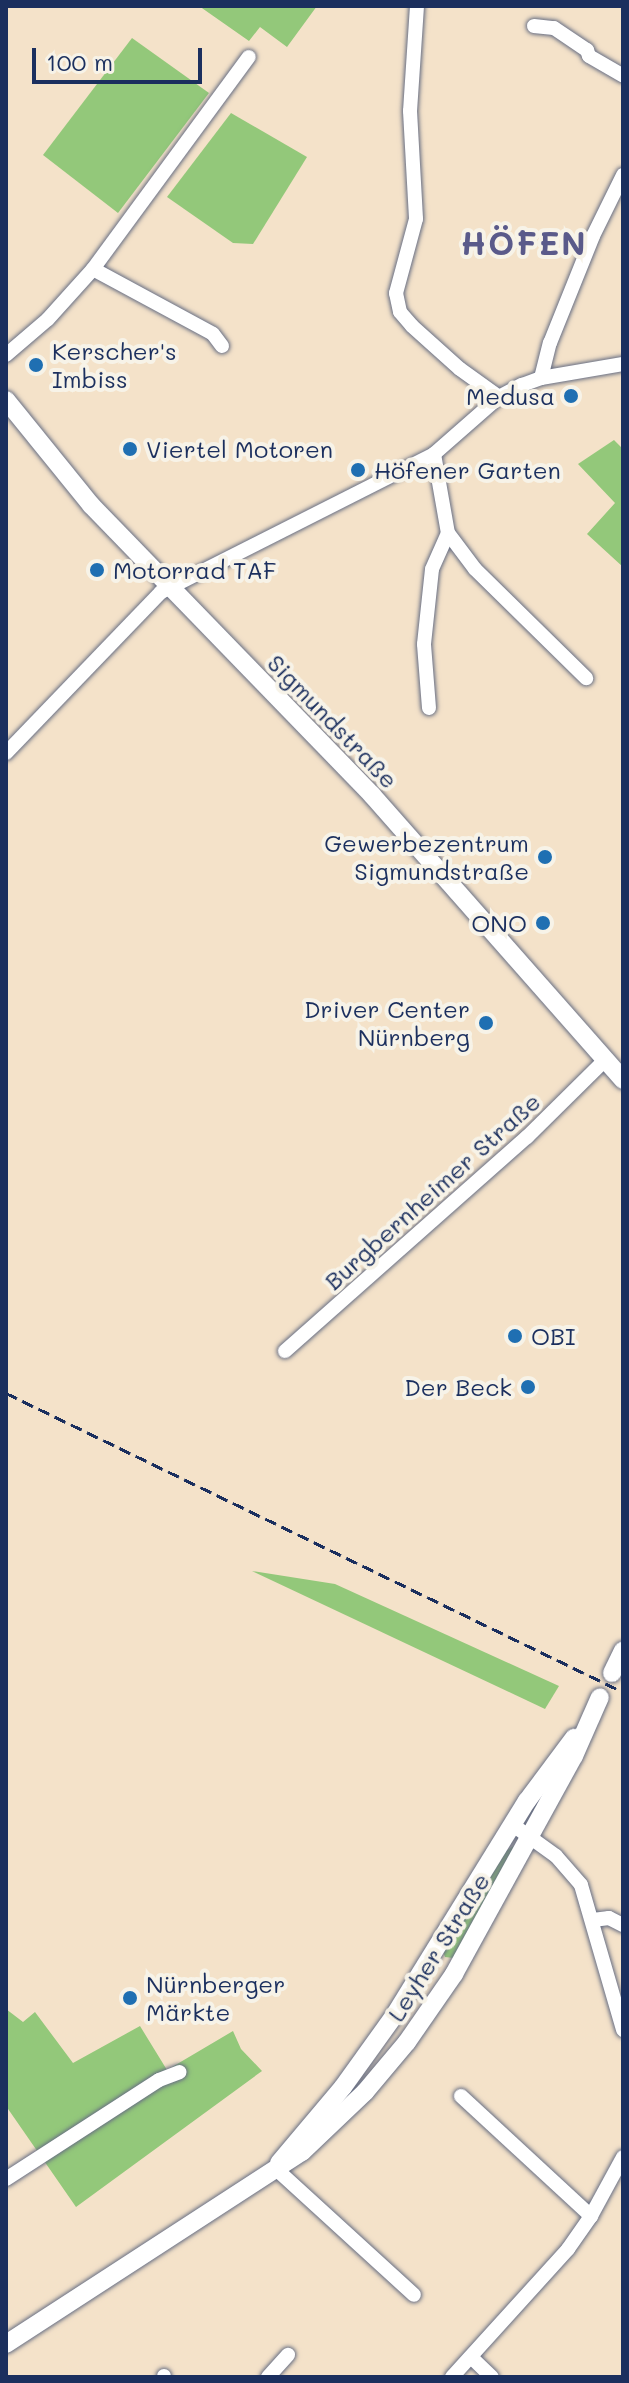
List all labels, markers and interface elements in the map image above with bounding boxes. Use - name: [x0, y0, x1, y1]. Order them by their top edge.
- scale bar: [36, 32, 206, 82]
- text: 100 m: [46, 46, 113, 77]
- district label: HÖFEN: [460, 223, 588, 261]
- place label: Kerscher's Imbiss: [52, 337, 177, 393]
- marker: Kerscher's Imbiss: [27, 356, 45, 374]
- place label: Medusa: [466, 382, 555, 410]
- marker: Medusa: [562, 387, 580, 405]
- place label: Viertel Motoren: [146, 435, 333, 463]
- marker: Viertel Motoren: [121, 440, 139, 458]
- place label: Höfener Garten: [374, 456, 561, 484]
- marker: Höfener Garten: [349, 461, 367, 479]
- place label: Motorrad TAF: [113, 556, 276, 584]
- marker: Motorrad TAF: [88, 561, 106, 579]
- street label: Sigmundstraße: [262, 648, 404, 794]
- place label: Gewerbezentrum Sigmundstraße: [324, 829, 529, 885]
- marker: Gewerbezentrum Sigmundstraße: [536, 848, 554, 866]
- place label: ONO: [471, 909, 527, 937]
- marker: ONO: [534, 914, 552, 932]
- place label: Driver Center Nürnberg: [304, 995, 470, 1051]
- marker: Driver Center Nürnberg: [477, 1014, 495, 1032]
- street label: Burgbernheimer Straße: [318, 1087, 546, 1295]
- place label: OBI: [531, 1322, 575, 1350]
- marker: OBI: [506, 1327, 524, 1345]
- place label: Der Beck: [404, 1373, 512, 1401]
- marker: Der Beck: [519, 1378, 537, 1396]
- street label: Leyher Straße: [381, 1868, 495, 2026]
- place label: Nürnberger Märkte: [146, 1970, 285, 2026]
- marker: Nürnberger Märkte: [121, 1989, 139, 2007]

